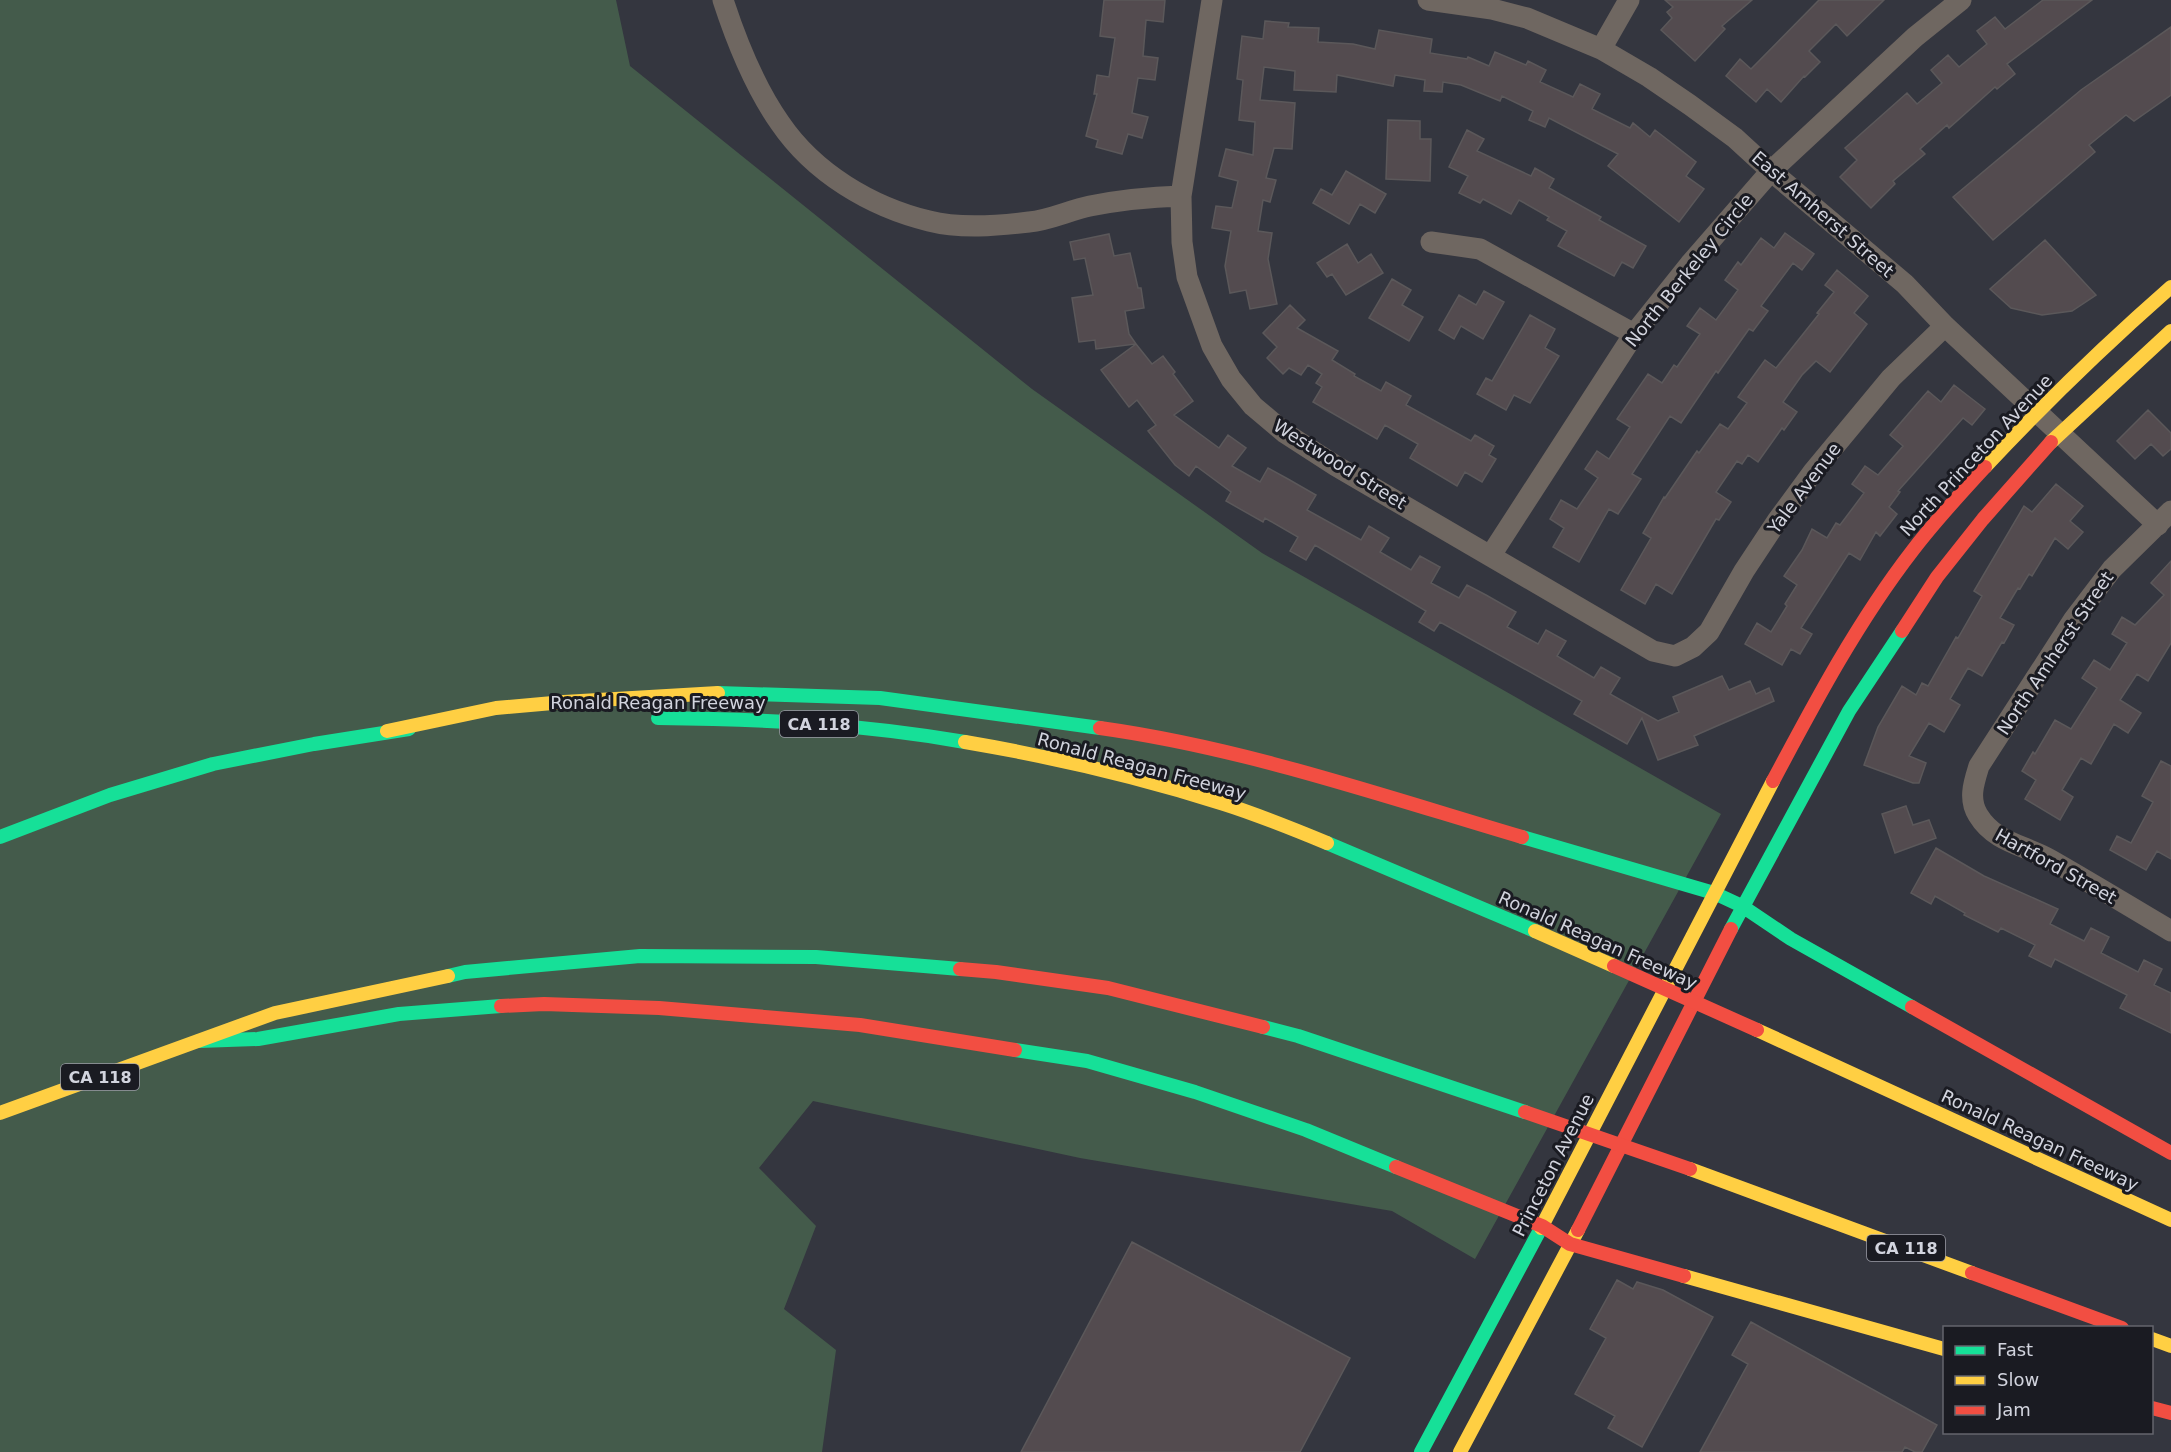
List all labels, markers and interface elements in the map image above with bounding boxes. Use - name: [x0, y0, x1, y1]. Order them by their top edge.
- street label: East Amherst Street: [1748, 147, 1898, 281]
- street label: North Berkeley Circle: [1621, 189, 1757, 351]
- street label: North Princeton Avenue: [1896, 370, 2056, 540]
- street label: Westwood Street: [1270, 415, 1410, 513]
- street label: Yale Avenue: [1762, 438, 1845, 538]
- street label: North Amherst Street: [1992, 567, 2118, 739]
- street label: Ronald Reagan Freeway: [550, 692, 766, 713]
- road number: CA 118: [780, 711, 858, 737]
- street label: Ronald Reagan Freeway: [1035, 728, 1249, 804]
- street label: Hartford Street: [1992, 824, 2120, 908]
- street label: Ronald Reagan Freeway: [1495, 887, 1701, 994]
- road number: CA 118: [61, 1064, 139, 1090]
- street label: Ronald Reagan Freeway: [1938, 1085, 2142, 1195]
- street label: Princeton Avenue: [1508, 1090, 1598, 1240]
- road number: CA 118: [1867, 1235, 1945, 1261]
- legend: [1943, 1326, 2153, 1434]
- text: Fast: [1997, 1339, 2033, 1360]
- text: Slow: [1997, 1369, 2039, 1390]
- text: Jam: [1996, 1399, 2031, 1420]

